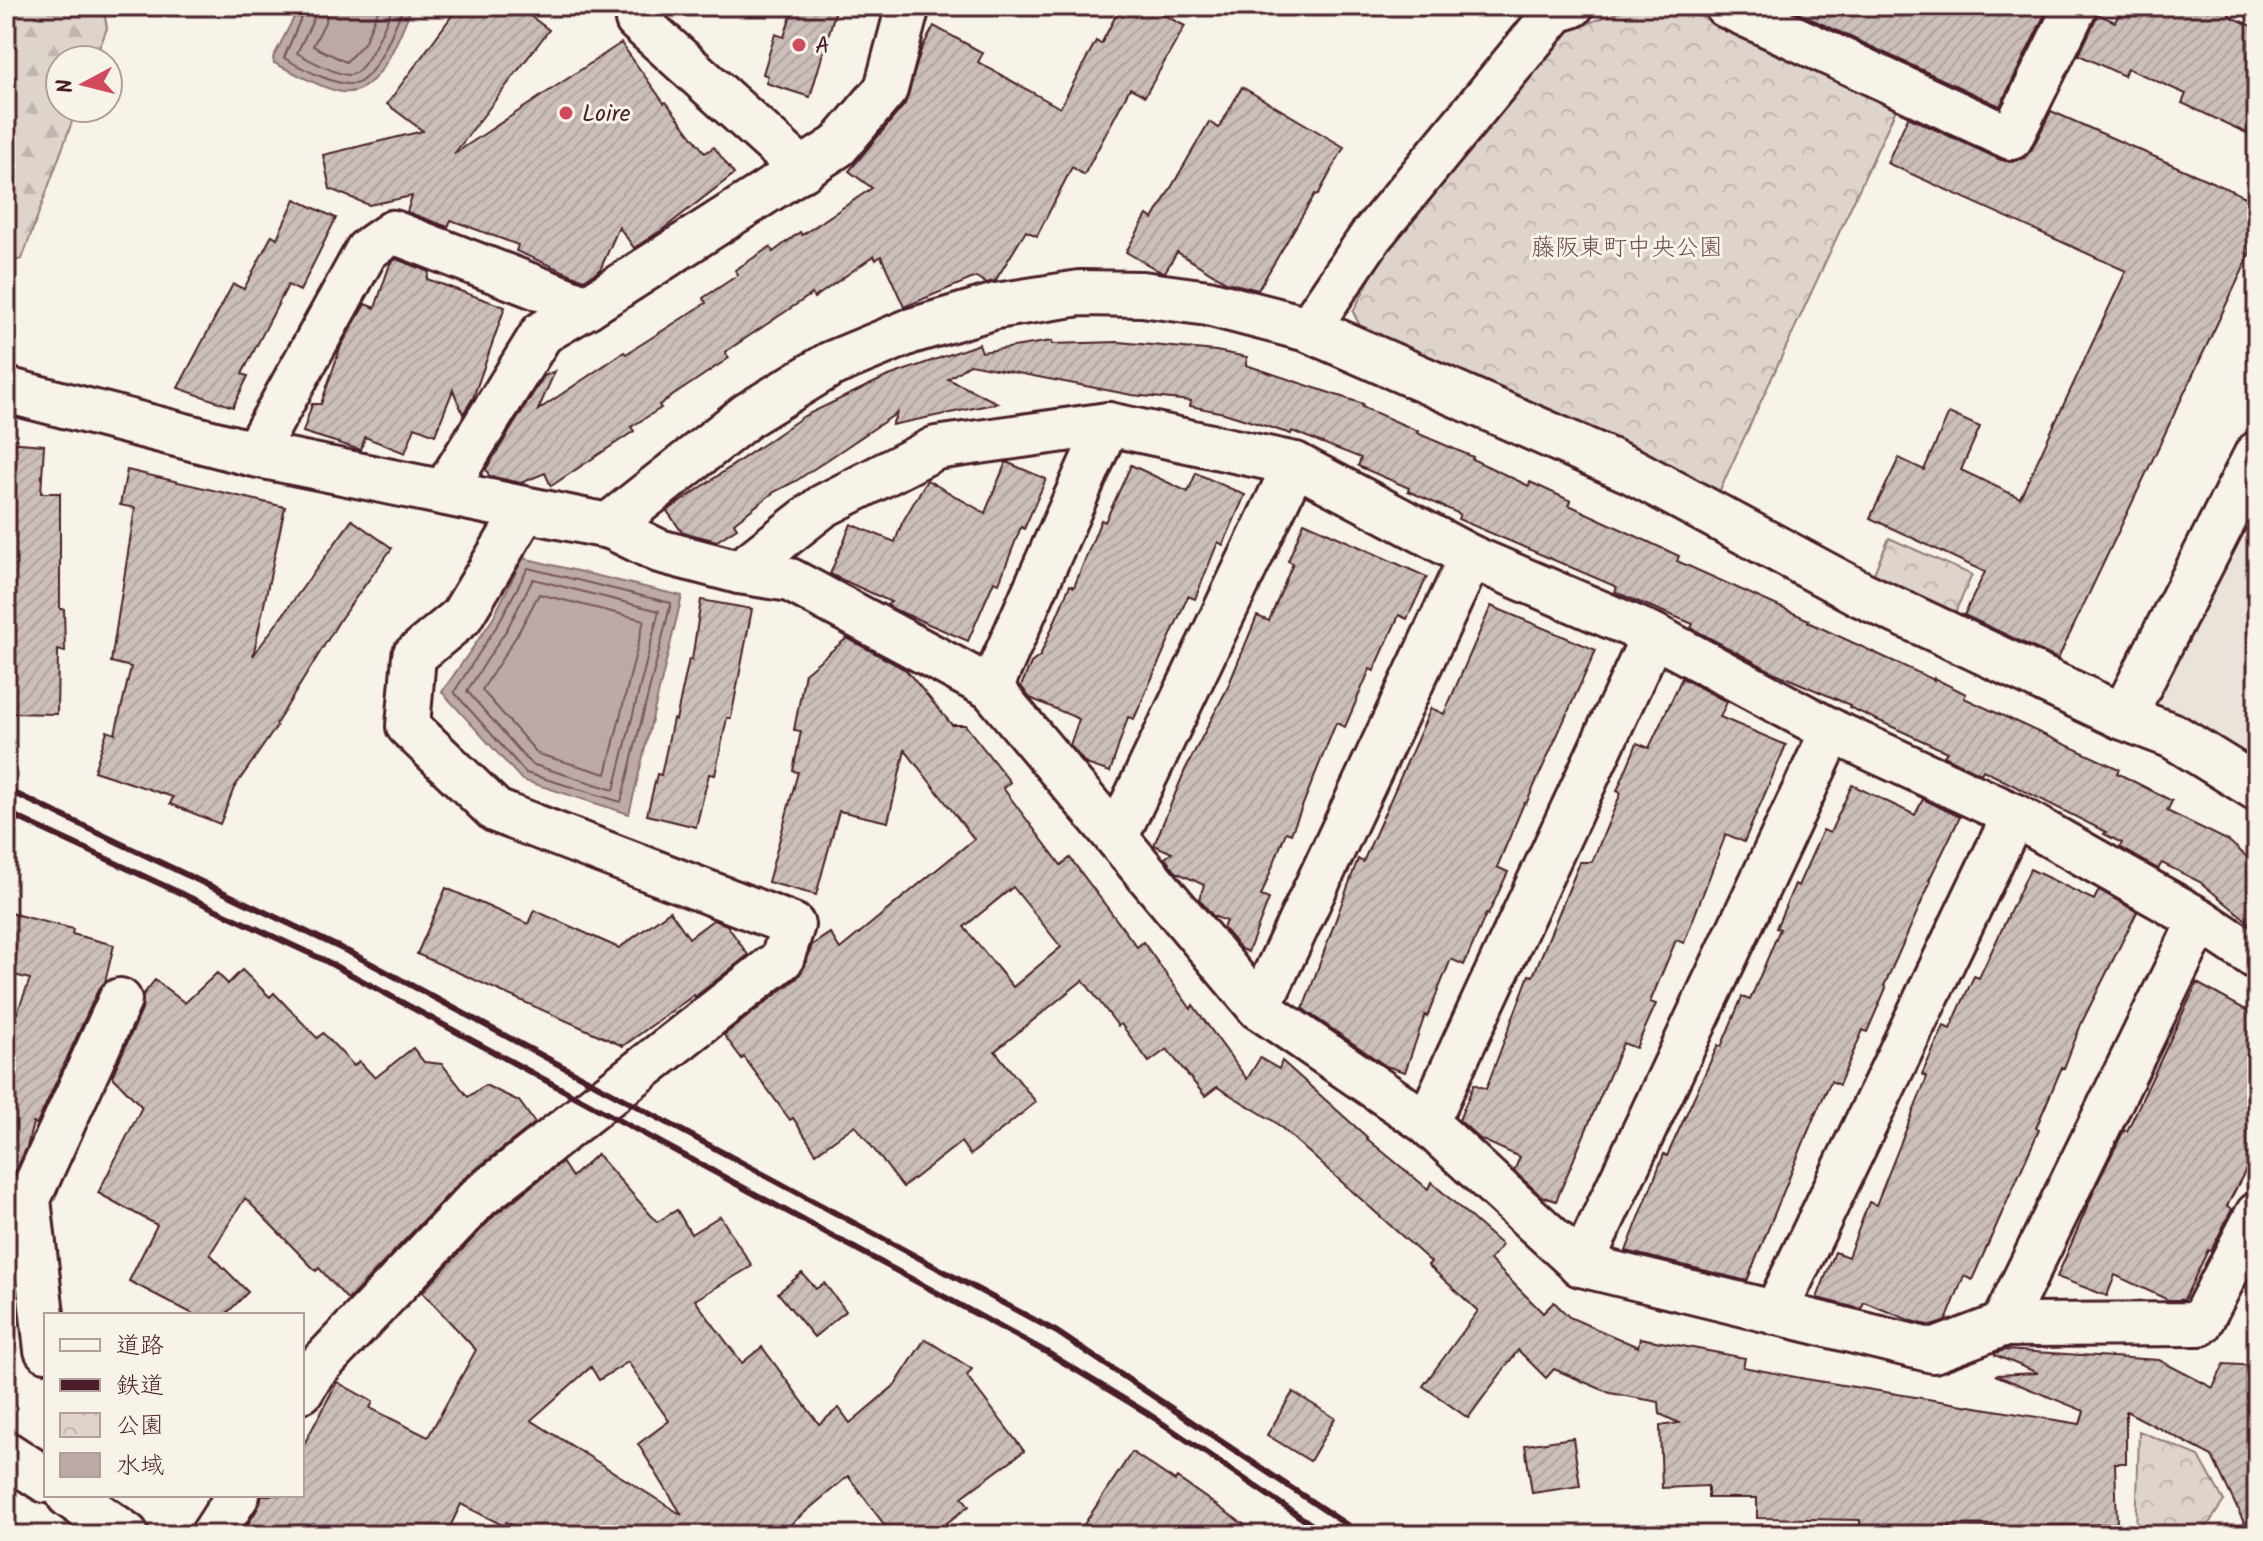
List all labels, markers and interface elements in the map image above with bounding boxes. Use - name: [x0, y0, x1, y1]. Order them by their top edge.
- place label: A: [815, 27, 830, 66]
- marker: A: [790, 36, 808, 54]
- north arrow: [44, 44, 124, 124]
- text: N: [48, 77, 85, 95]
- place label: Loire: [582, 95, 631, 134]
- marker: Loire: [557, 104, 575, 122]
- park label: 藤阪東町中央公園: [1531, 229, 1723, 268]
- legend: [44, 1313, 304, 1497]
- text: 道路: [116, 1327, 164, 1366]
- text: 鉄道: [116, 1367, 164, 1406]
- text: 公園: [116, 1407, 164, 1446]
- text: 水域: [116, 1447, 164, 1486]

